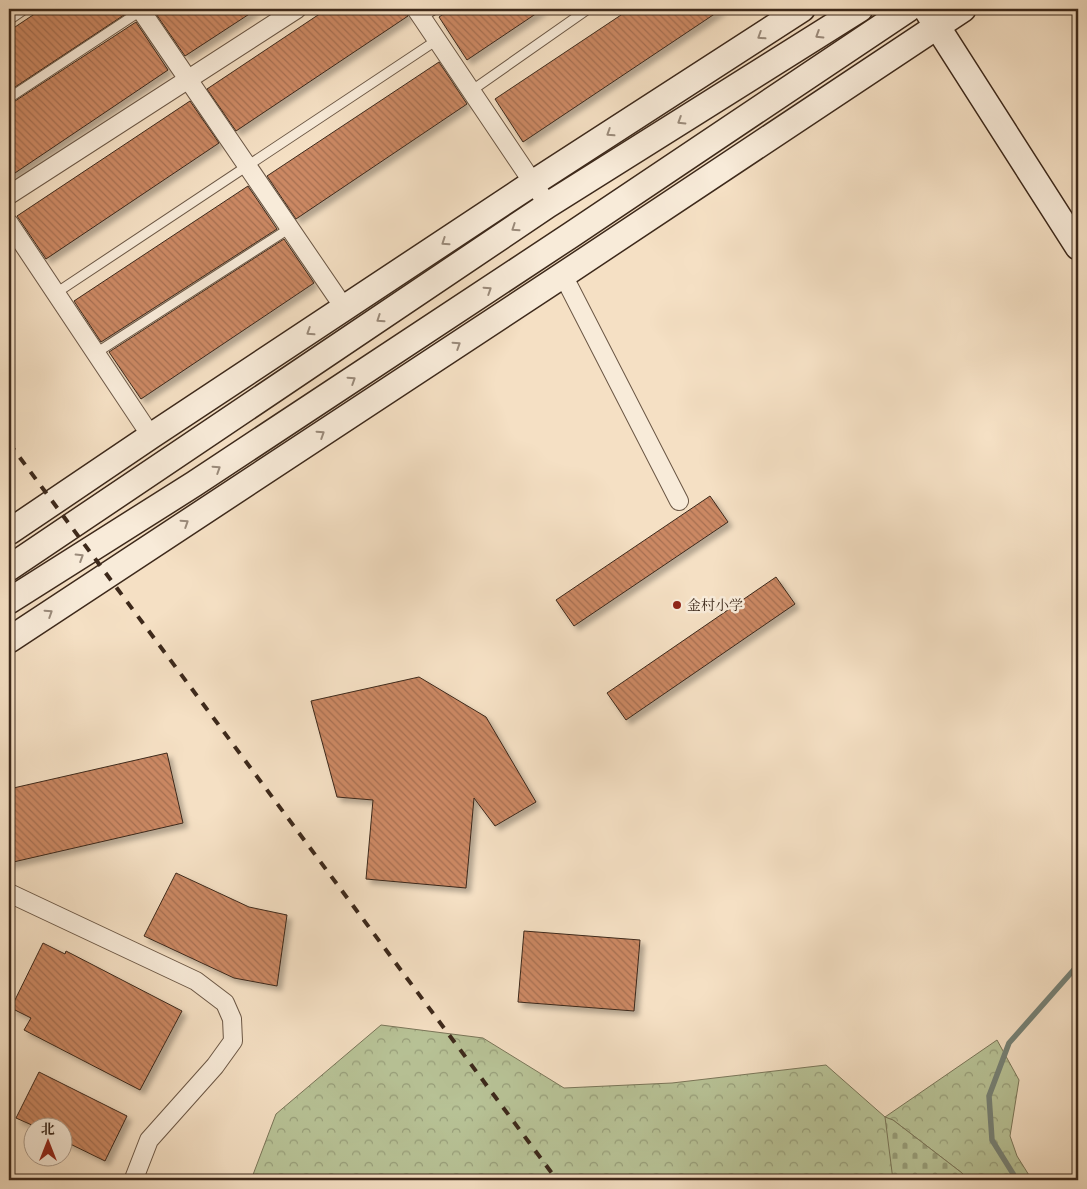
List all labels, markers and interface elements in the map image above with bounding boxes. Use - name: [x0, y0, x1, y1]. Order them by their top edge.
- one-way arrow: [815, 28, 824, 38]
- one-way arrow: [758, 29, 767, 39]
- one-way arrow: [677, 115, 686, 125]
- one-way arrow: [607, 127, 616, 137]
- one-way arrow: [511, 221, 520, 231]
- one-way arrow: [442, 236, 451, 245]
- one-way arrow: [482, 287, 491, 296]
- one-way arrow: [376, 313, 386, 322]
- one-way arrow: [306, 325, 315, 335]
- one-way arrow: [451, 342, 460, 351]
- one-way arrow: [346, 377, 356, 386]
- one-way arrow: [315, 431, 324, 440]
- one-way arrow: [211, 466, 220, 475]
- one-way arrow: [179, 520, 189, 529]
- one-way arrow: [74, 553, 83, 563]
- place label: 金村小学: [687, 597, 743, 614]
- marker: 金村小学: [671, 599, 683, 611]
- one-way arrow: [44, 610, 53, 619]
- north arrow: [22, 1116, 72, 1166]
- text: 北: [41, 1121, 55, 1138]

